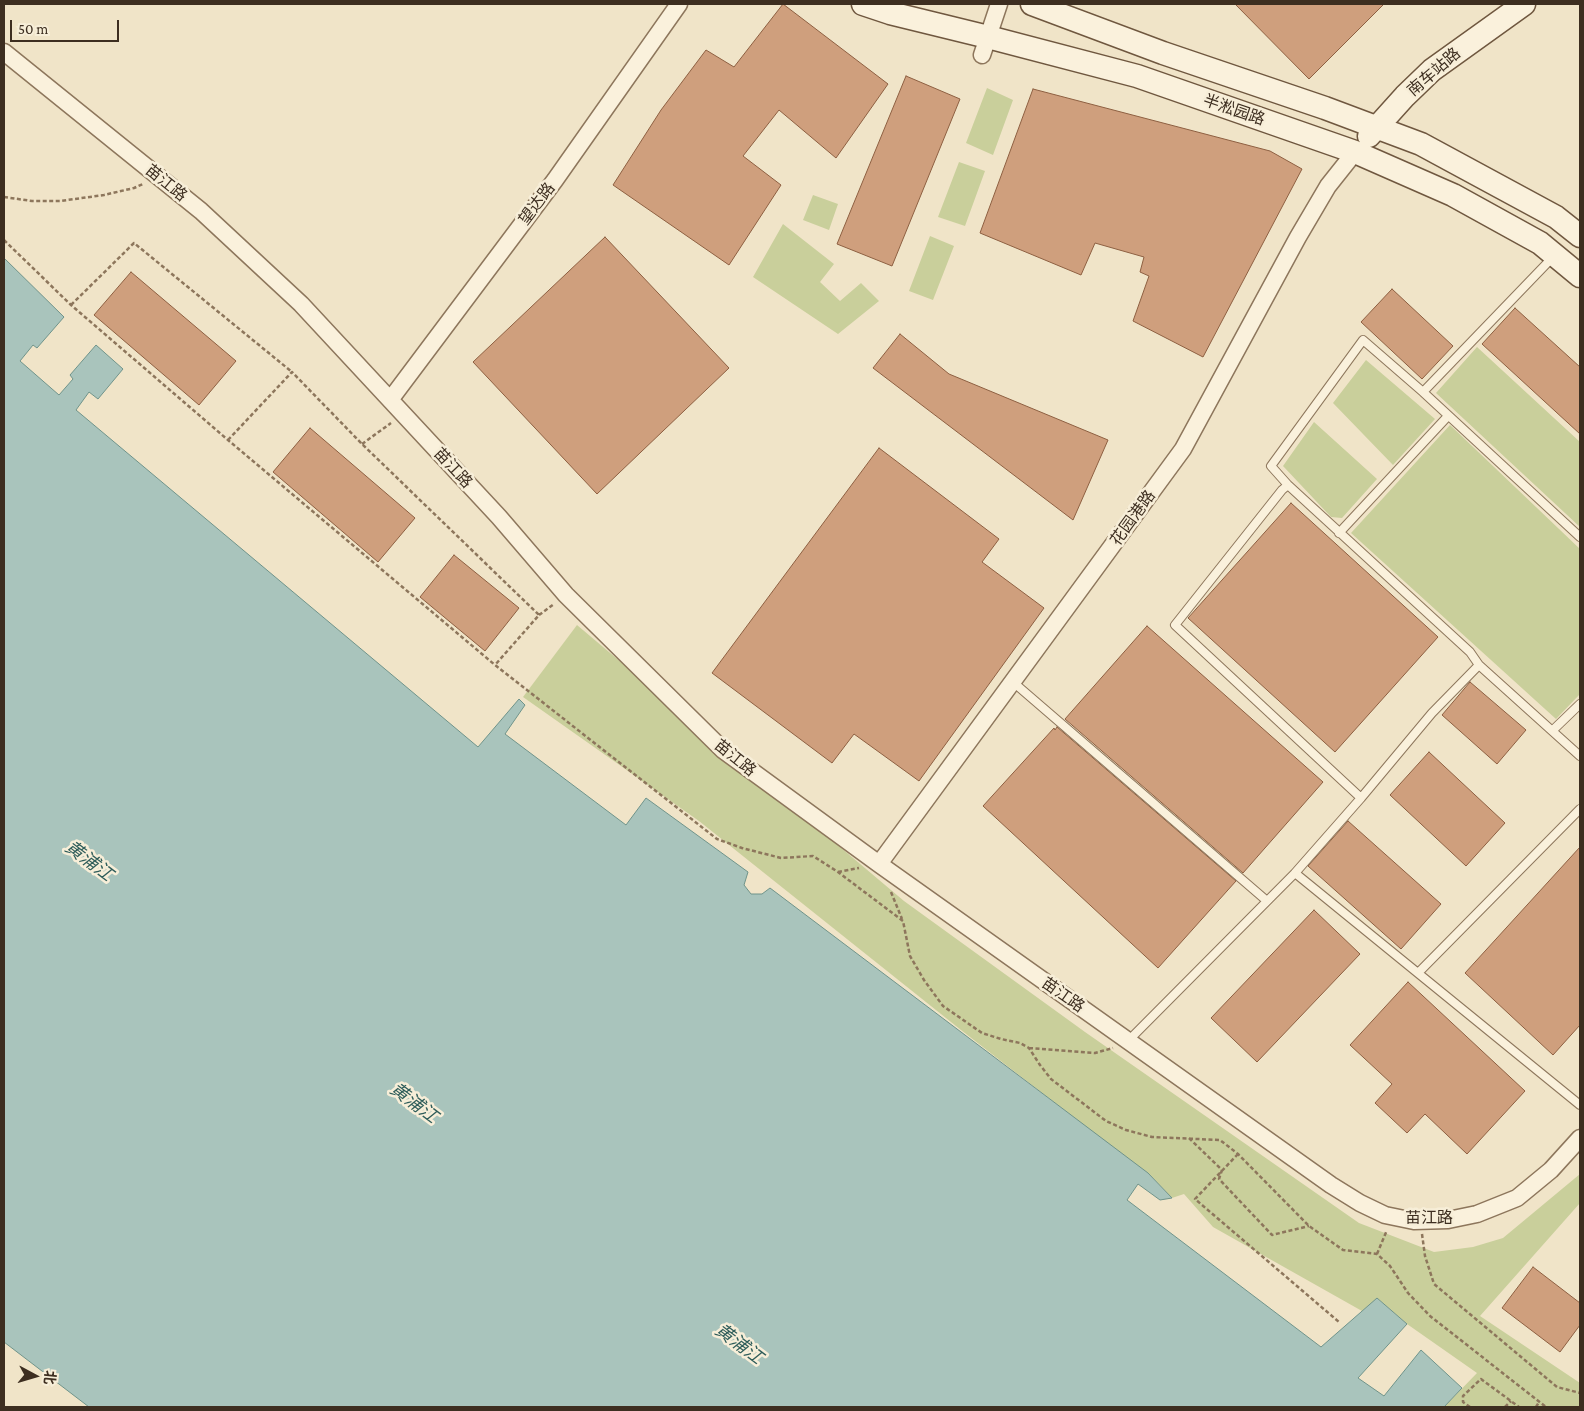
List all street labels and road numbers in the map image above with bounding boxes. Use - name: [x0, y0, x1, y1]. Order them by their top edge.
- street label: 南车站路: [1404, 44, 1464, 100]
- street label: 半淞园路: [1201, 91, 1267, 129]
- street label: 苗江路: [141, 160, 191, 206]
- street label: 望达路: [515, 179, 559, 229]
- street label: 苗江路: [430, 444, 476, 492]
- street label: 花园港路: [1106, 486, 1160, 550]
- street label: 苗江路: [710, 735, 760, 781]
- street label: 苗江路: [1038, 973, 1088, 1017]
- street label: 苗江路: [1405, 1208, 1453, 1228]

